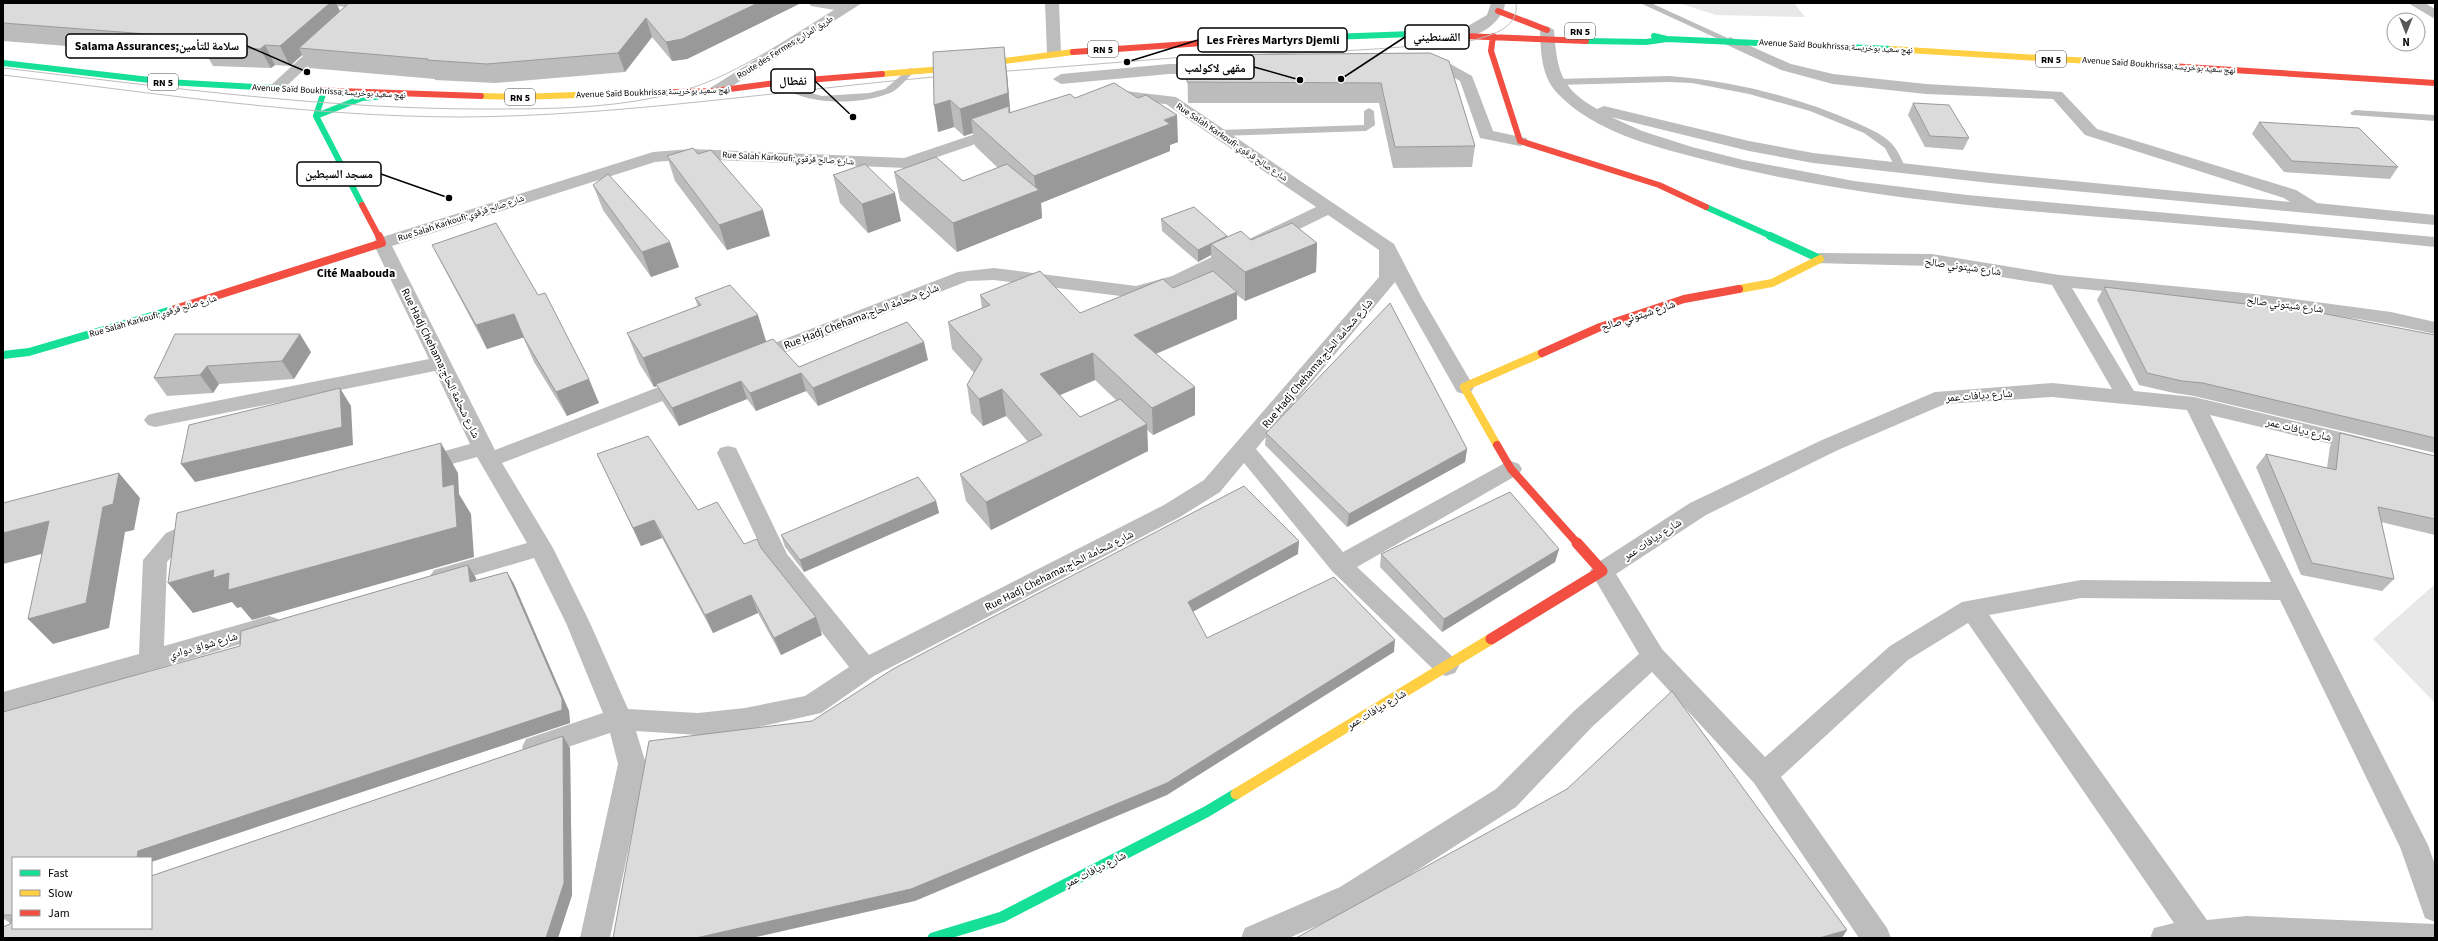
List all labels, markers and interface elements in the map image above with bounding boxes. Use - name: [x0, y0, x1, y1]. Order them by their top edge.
- street label: Route des Fermes;طريق المزارع: [735, 12, 836, 83]
- north arrow: [2386, 12, 2426, 52]
- road number: RN 5: [1565, 23, 1595, 39]
- callout: القسنطيني: [1405, 25, 1469, 49]
- callout: Les Frères Martyrs Djemli: [1198, 28, 1347, 52]
- text: القسنطيني: [1413, 29, 1461, 47]
- text: Les Frères Martyrs Djemli: [1206, 32, 1340, 49]
- callout: Salama Assurances;سلامة للتأمين: [66, 34, 247, 58]
- text: N: [2402, 34, 2410, 49]
- street label: Avenue Saïd Boukhrissa;نهج سعيد بوخريسة: [1759, 36, 1914, 57]
- text: Salama Assurances;سلامة للتأمين: [75, 38, 239, 55]
- road number: RN 5: [1088, 41, 1118, 57]
- road number: RN 5: [2036, 51, 2066, 67]
- street label: Avenue Saïd Boukhrissa;نهج سعيد بوخريسة: [2082, 54, 2237, 77]
- callout: مقهى لاكولمب: [1177, 55, 1254, 79]
- text: مقهى لاكولمب: [1184, 60, 1246, 77]
- callout: نفطال: [771, 69, 815, 93]
- text: نفطال: [779, 73, 807, 90]
- road number: RN 5: [148, 74, 178, 90]
- street label: Avenue Saïd Boukhrissa;نهج سعيد بوخريسة: [252, 81, 407, 102]
- street label: Avenue Saïd Boukhrissa;نهج سعيد بوخريسة: [576, 83, 731, 102]
- road number: RN 5: [505, 89, 535, 105]
- street label: Rue Salah Karkoufi;شارع صالح قرقوي: [1173, 100, 1290, 185]
- street label: Rue Salah Karkoufi;شارع صالح قرقوي: [722, 149, 854, 169]
- callout: مسجد السبطين: [297, 162, 381, 186]
- text: مسجد السبطين: [305, 166, 373, 183]
- street label: Rue Salah Karkoufi;شارع صالح قرقوي: [396, 192, 526, 245]
- street label: شارع شيتوني صالح: [1924, 254, 2002, 280]
- district label: Cité Maabouda: [317, 265, 395, 282]
- street label: Rue Hadj Chehama;شارع شحامة الحاج: [781, 280, 941, 353]
- street label: Rue Hadj Chehama;شارع شحامة الحاج: [398, 286, 483, 441]
- street label: Rue Salah Karkoufi;شارع صالح قرقوي: [88, 292, 219, 341]
- street label: شارع شيتوني صالح: [2246, 292, 2324, 317]
- street label: Rue Hadj Chehama;شارع شحامة الحاج: [1259, 295, 1376, 431]
- street label: شارع شيتوني صالح: [1599, 296, 1677, 335]
- street label: شارع ديافات عمر: [1944, 386, 2013, 405]
- street label: شارع ديافات عمر: [2264, 414, 2333, 445]
- street label: شارع ديافات عمر: [1619, 515, 1684, 564]
- street label: Rue Hadj Chehama;شارع شحامة الحاج: [982, 526, 1136, 615]
- street label: شارع شواق دوادي: [167, 628, 240, 663]
- street label: شارع ديافات عمر: [1343, 686, 1409, 734]
- street label: شارع ديافات عمر: [1061, 848, 1128, 892]
- legend: [12, 857, 152, 929]
- text: Fast: [48, 865, 68, 882]
- text: Slow: [48, 885, 73, 902]
- text: Jam: [48, 905, 70, 922]

